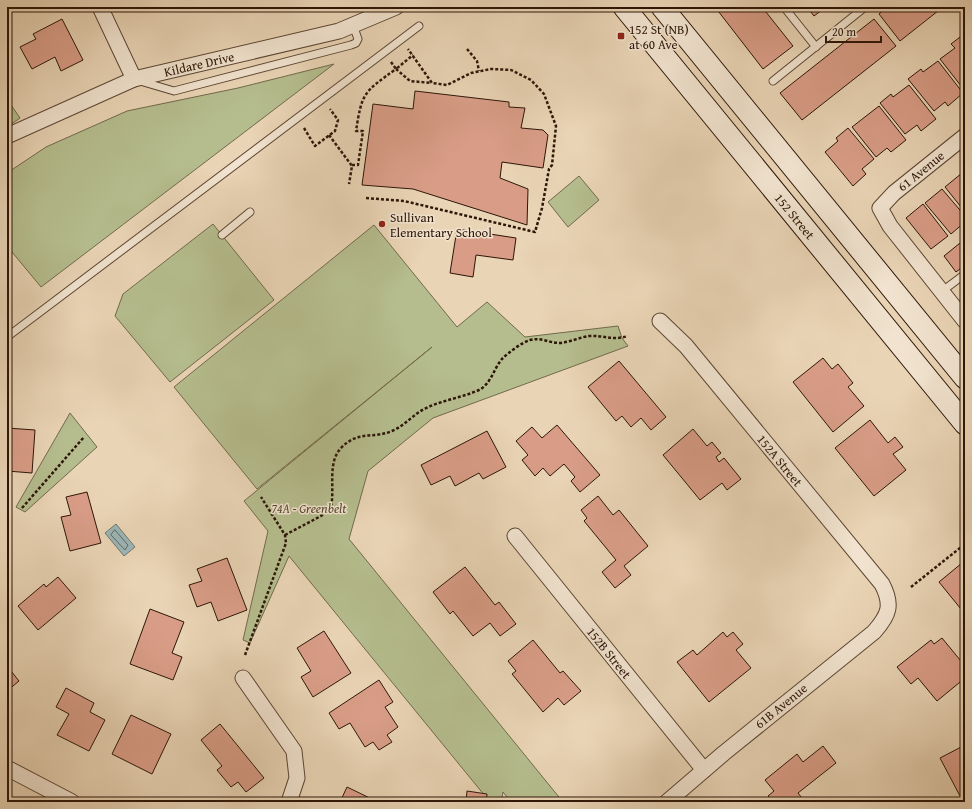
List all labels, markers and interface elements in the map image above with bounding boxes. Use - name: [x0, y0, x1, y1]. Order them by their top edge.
- scale bar: [826, 18, 881, 44]
- place label: 152 St (NB) at 60 Ave: [629, 20, 689, 54]
- text: 20 m: [832, 23, 856, 40]
- marker: 152 St (NB) at 60 Ave: [616, 31, 626, 41]
- street label: Kildare Drive: [162, 46, 236, 81]
- street label: 61 Avenue: [894, 146, 948, 196]
- street label: 152 Street: [770, 189, 820, 243]
- place label: Sullivan Elementary School: [390, 208, 492, 242]
- marker: Sullivan Elementary School: [377, 219, 387, 229]
- street label: 152A Street: [753, 430, 807, 491]
- park label: 74A - Greenbelt: [272, 499, 347, 518]
- street label: 152B Street: [582, 623, 636, 683]
- street label: 61B Avenue: [751, 679, 811, 733]

